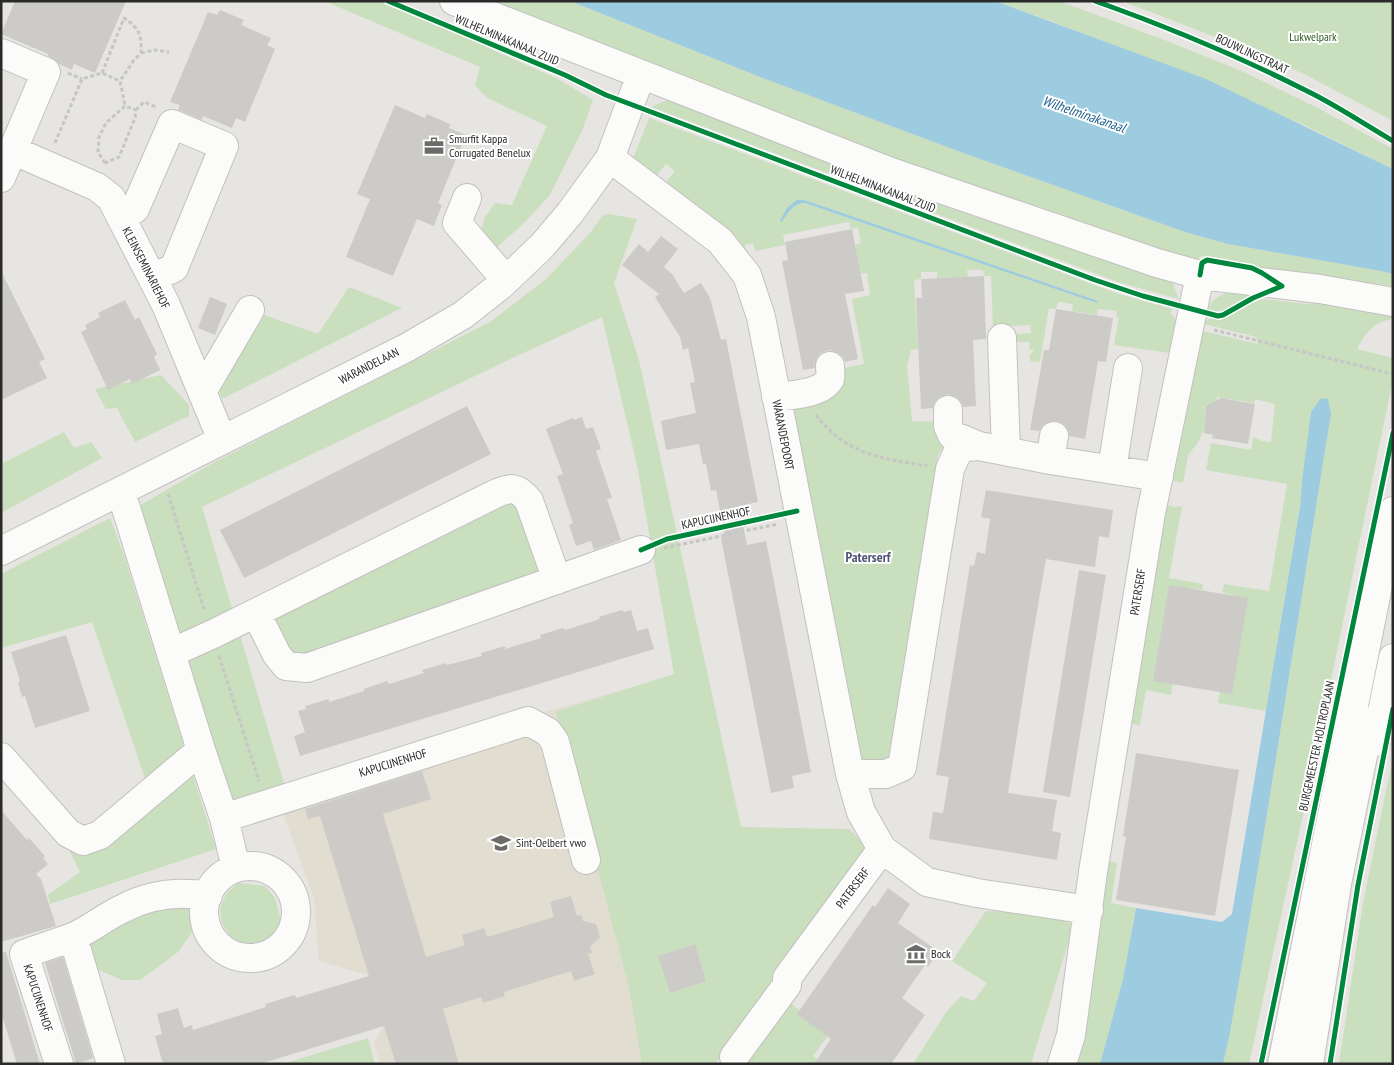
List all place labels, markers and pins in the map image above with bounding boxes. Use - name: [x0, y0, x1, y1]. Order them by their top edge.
- place label: Smurfit Kappa Corrugated Benelux: [449, 131, 531, 160]
- office icon: Smurfit Kappa Corrugated Benelux: [423, 135, 445, 157]
- school or university icon: Sint-Oelbert vwo: [490, 832, 512, 854]
- place label: Sint-Oelbert vwo: [516, 835, 586, 850]
- museum icon: Bock: [905, 943, 927, 965]
- place label: Bock: [931, 946, 951, 961]

